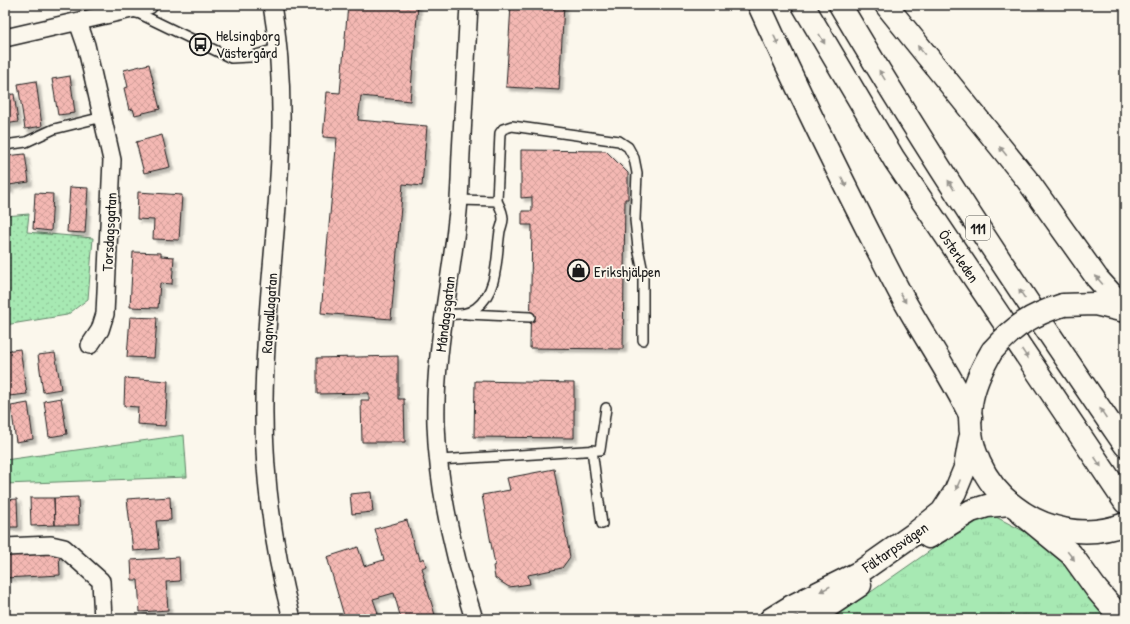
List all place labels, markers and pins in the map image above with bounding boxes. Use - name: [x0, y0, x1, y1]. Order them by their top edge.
- place label: Helsingborg Västergård: [216, 25, 281, 63]
- bus stop icon: Helsingborg Västergård: [187, 31, 213, 57]
- shop icon: Erikshjälpen: [565, 258, 591, 284]
- place label: Erikshjälpen: [594, 261, 661, 282]

